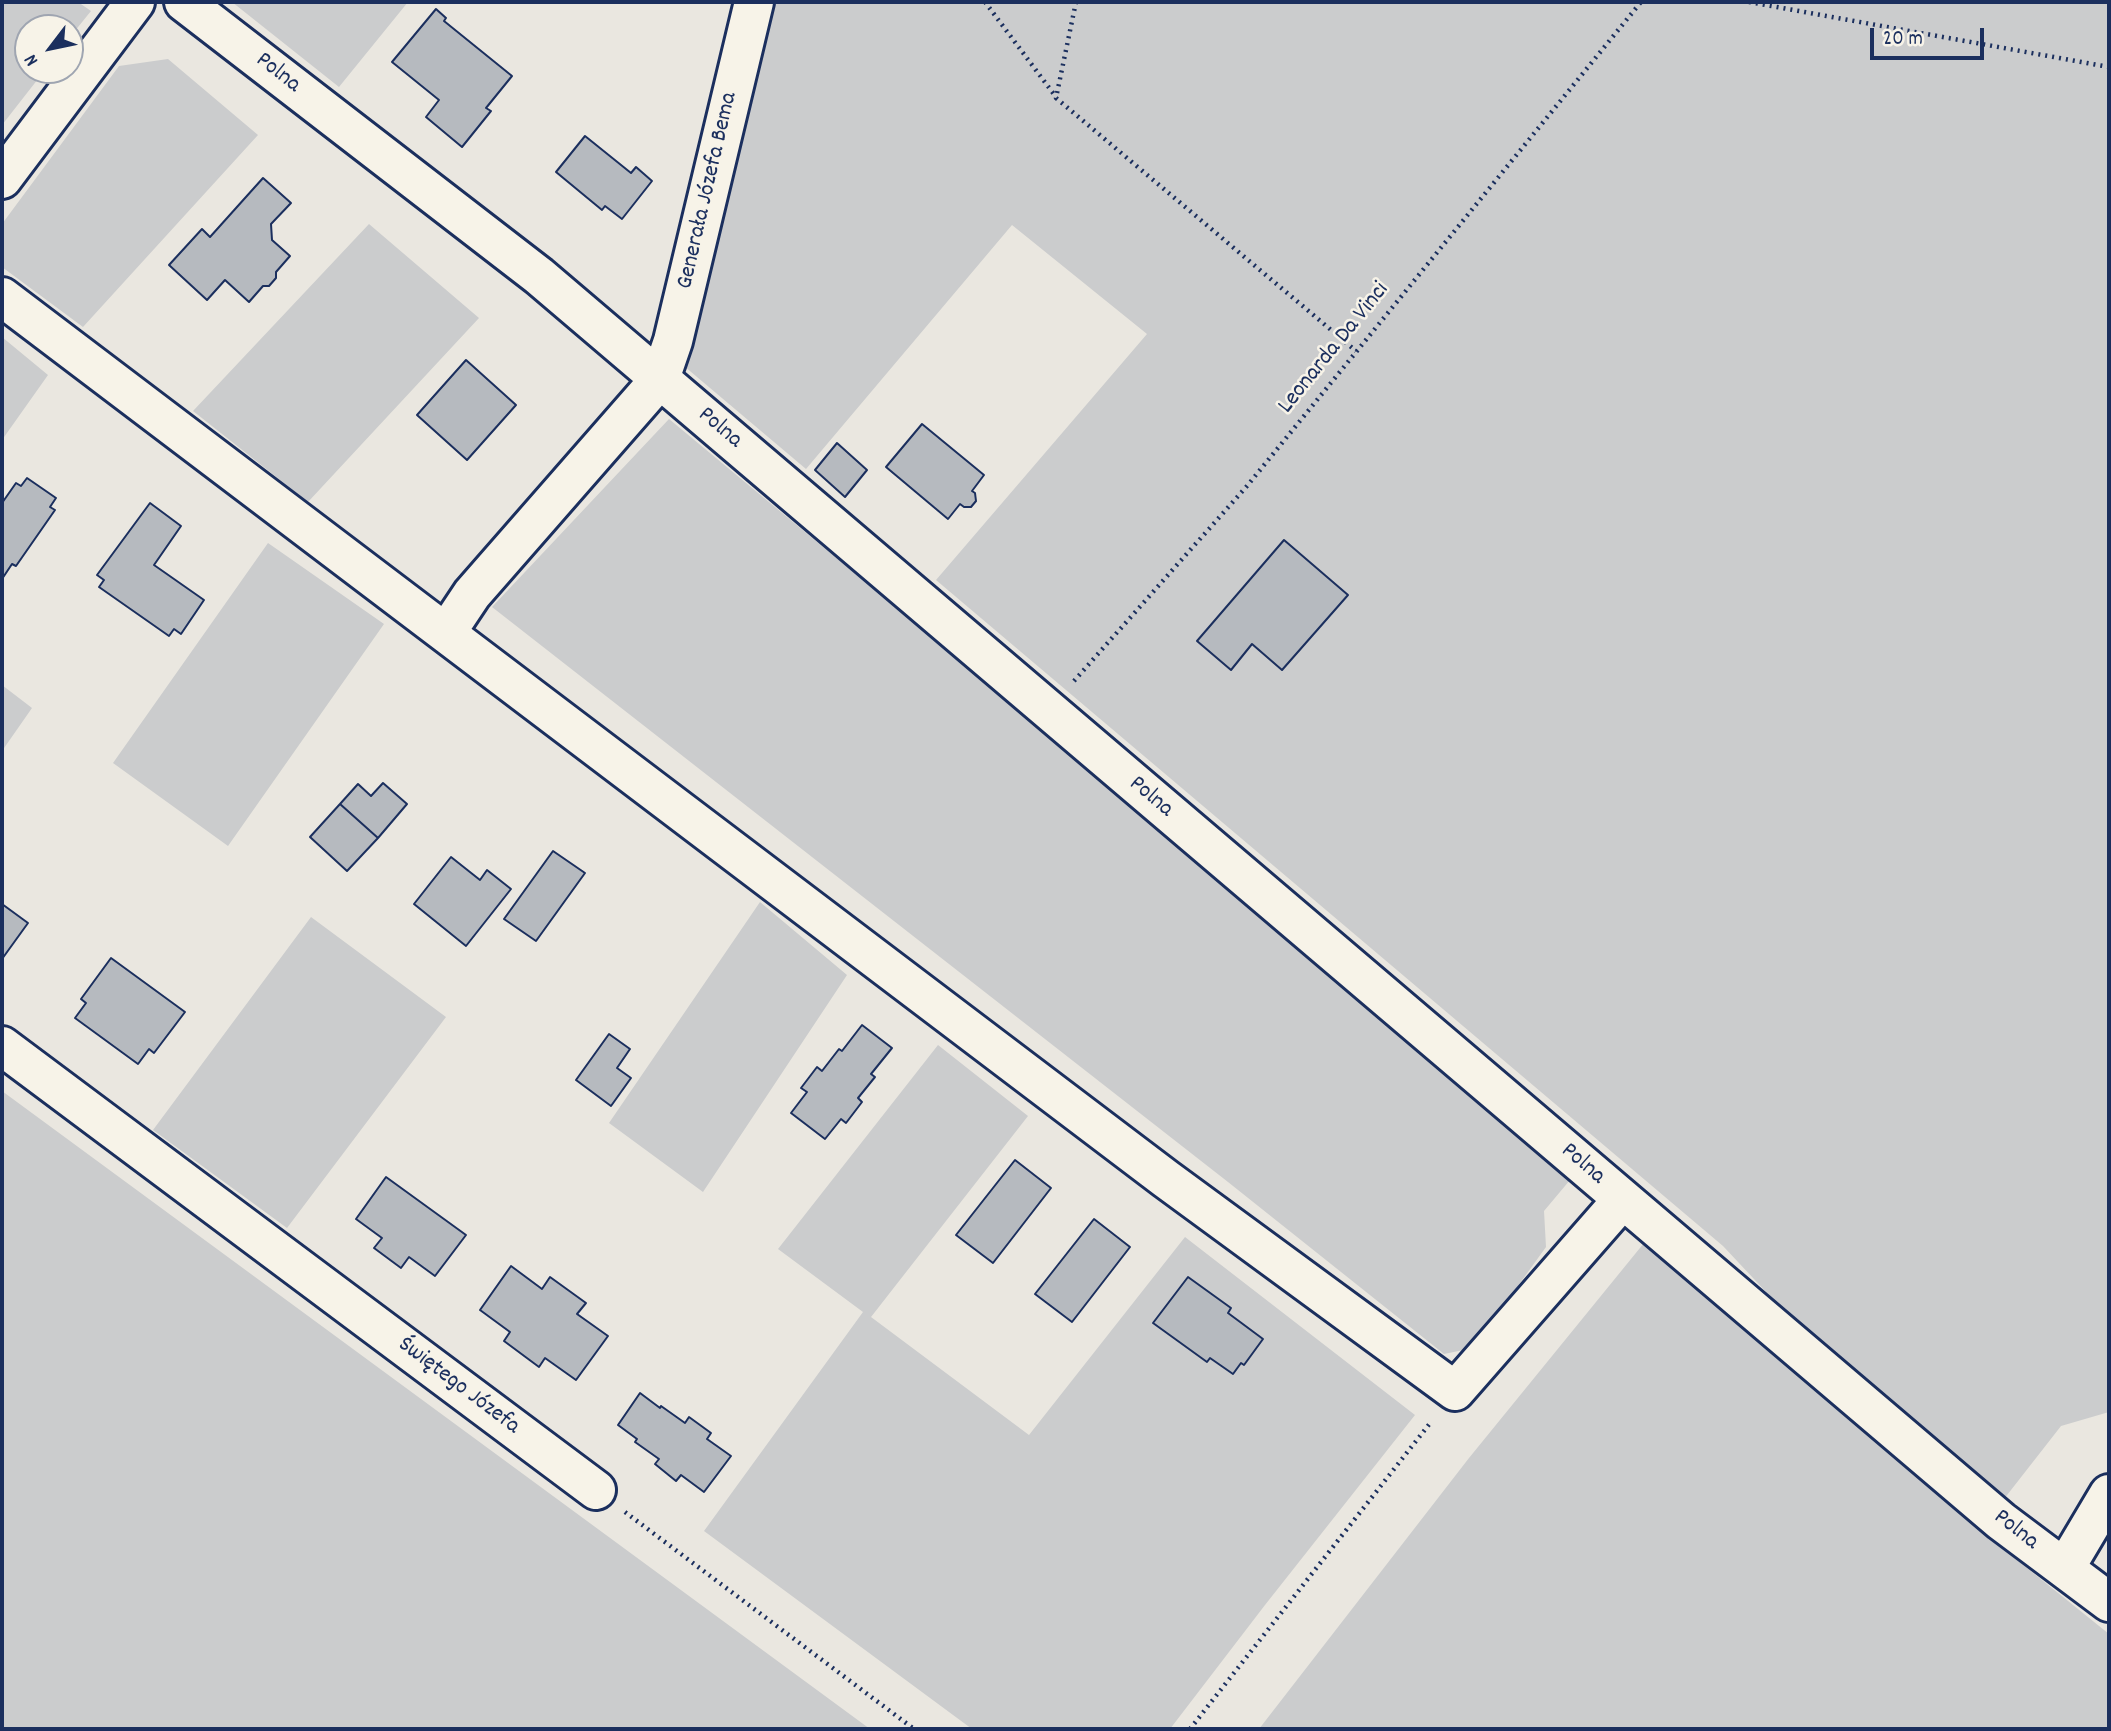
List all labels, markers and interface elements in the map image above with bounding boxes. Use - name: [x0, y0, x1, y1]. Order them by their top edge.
- north arrow: [14, 14, 84, 84]
- scale bar: [1873, 14, 1987, 58]
- text: 20 m: [1883, 25, 1923, 55]
- street label: Polna: [249, 47, 305, 101]
- text: N: [19, 48, 46, 70]
- street label: Generała Józefa Bema: [672, 90, 746, 292]
- street label: Leonarda Da Vinci: [1273, 278, 1397, 420]
- street label: Polna: [691, 402, 747, 456]
- street label: Polna: [1122, 771, 1178, 825]
- street label: Polna: [1554, 1138, 1610, 1192]
- street label: Świętego Józefa: [391, 1332, 525, 1442]
- street label: Polna: [1987, 1504, 2043, 1558]

